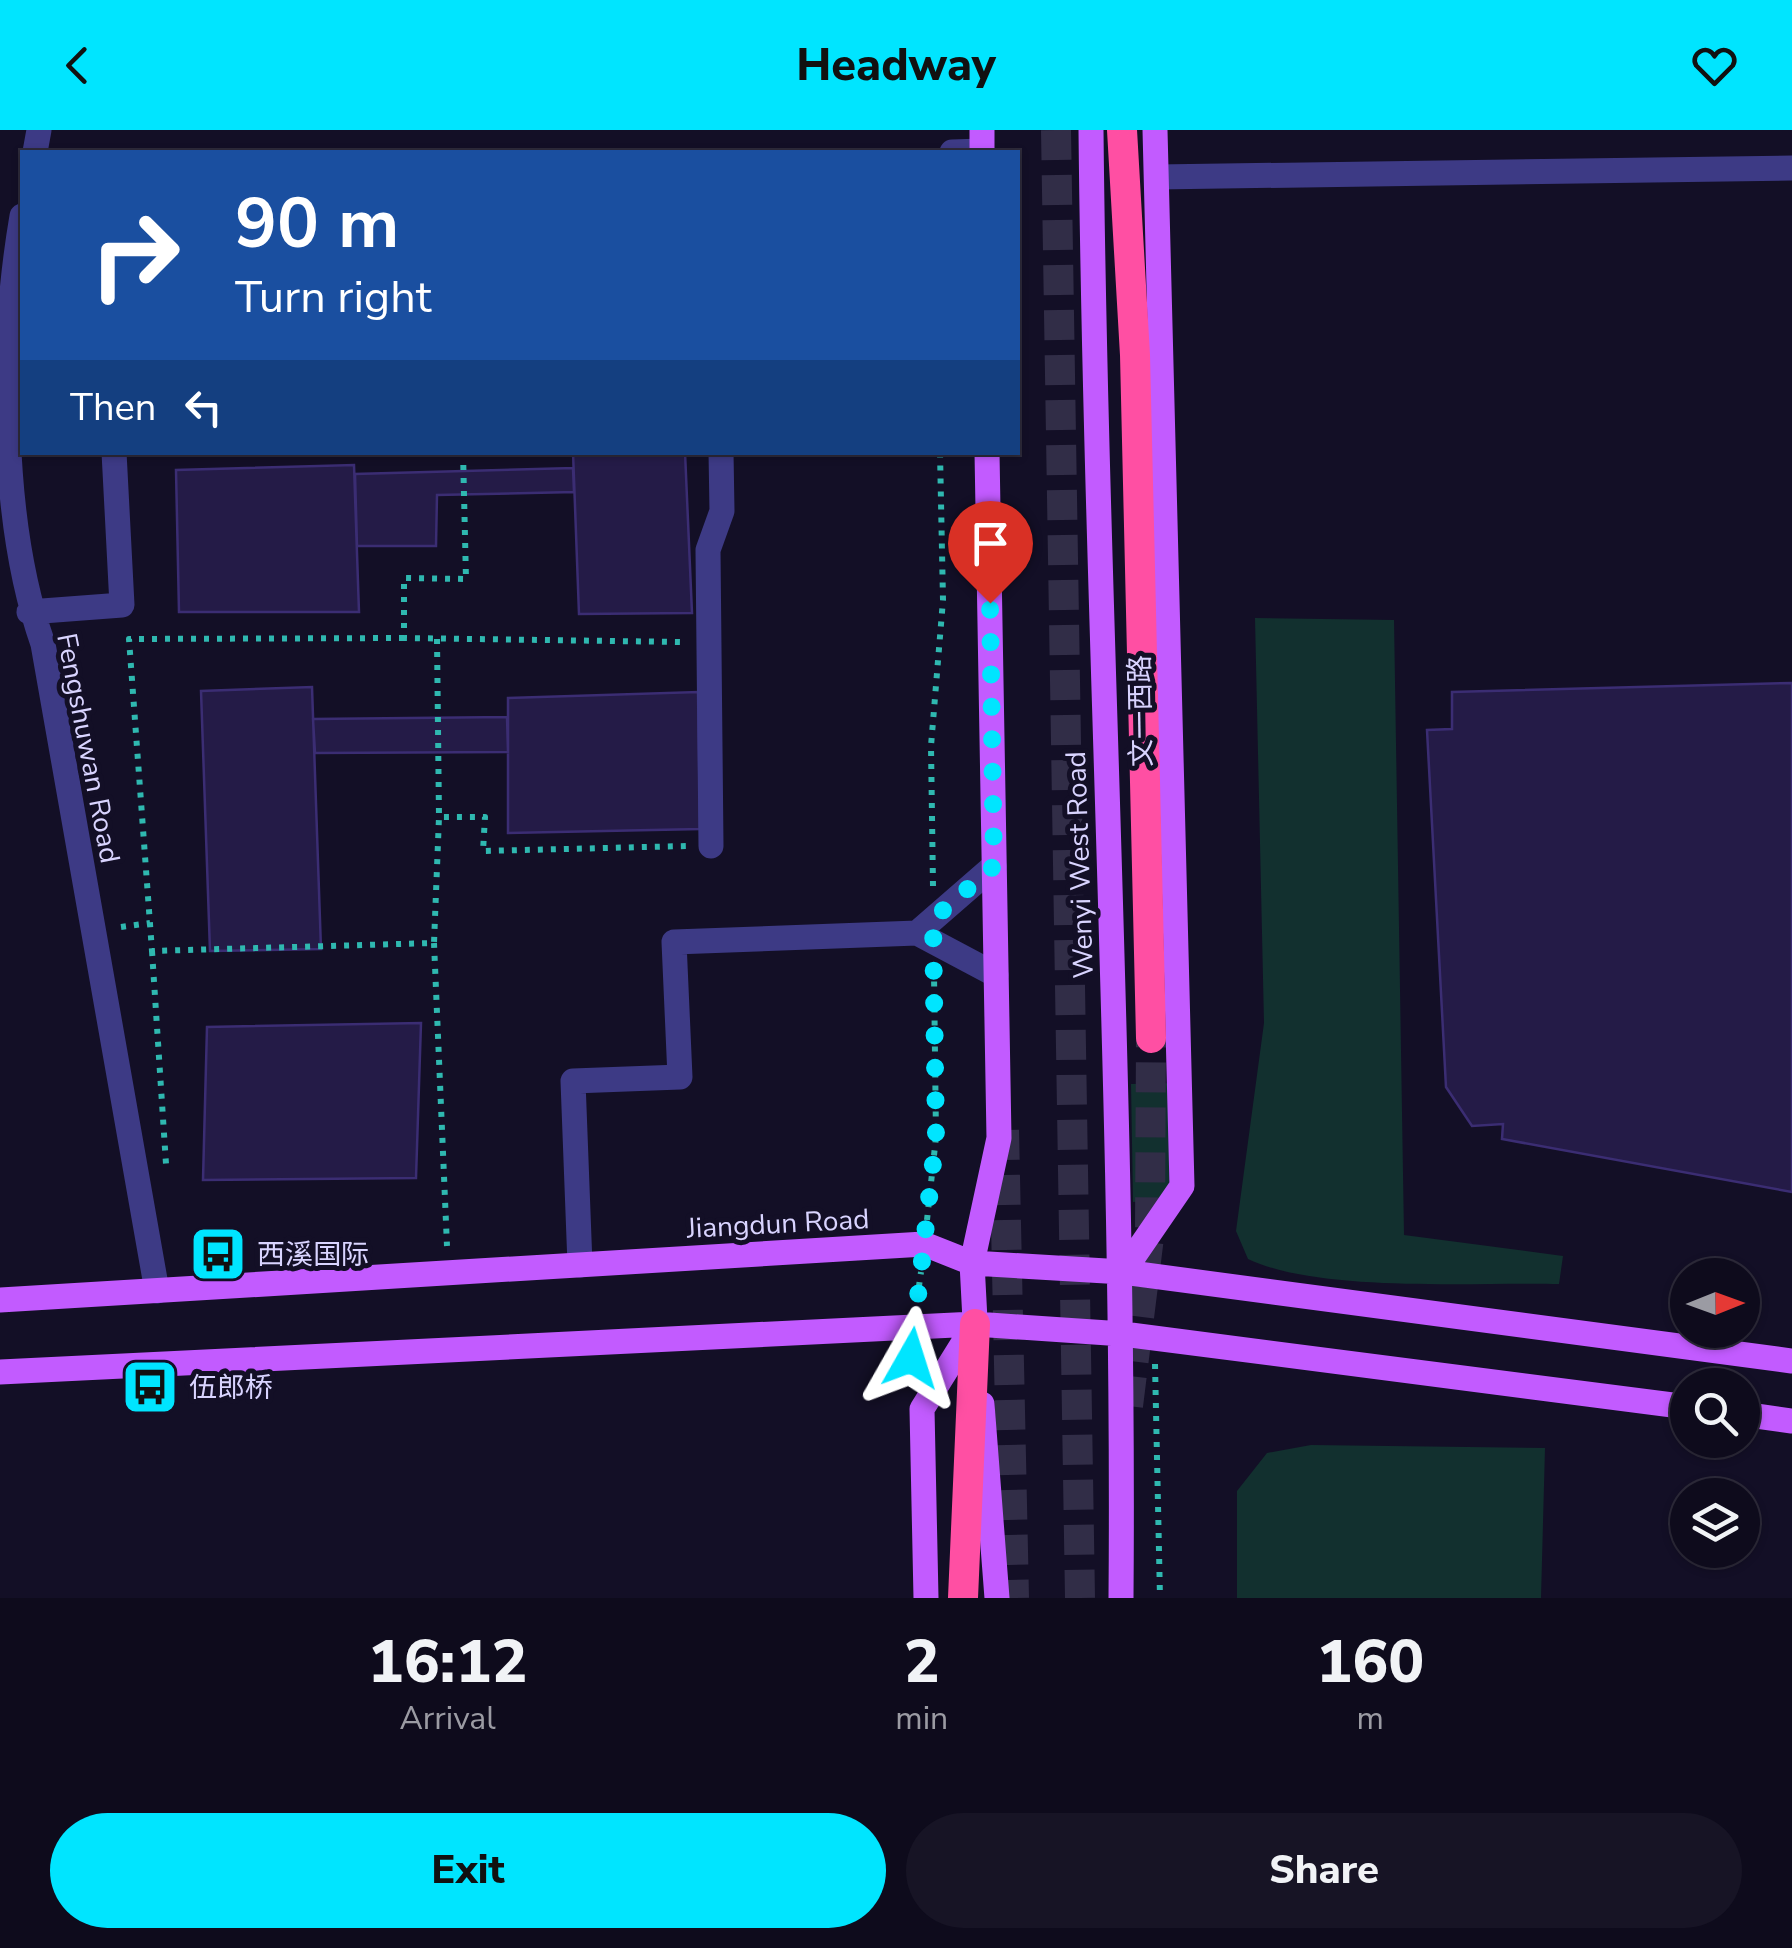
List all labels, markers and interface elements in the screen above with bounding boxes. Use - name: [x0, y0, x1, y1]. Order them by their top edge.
- text: Headway: [796, 35, 996, 96]
- icon: back: [50, 38, 105, 93]
- icon: heart: [1687, 38, 1742, 93]
- text: 90 m: [235, 176, 399, 272]
- icon: right: [70, 190, 200, 320]
- text: Turn right: [235, 267, 432, 328]
- icon: left: [176, 380, 231, 435]
- text: Then: [70, 382, 156, 433]
- pin: [948, 501, 1033, 604]
- icon: arrive: [963, 516, 1018, 571]
- street label: Fengshuwan Road: [47, 630, 129, 866]
- street label: 文一西路: [1121, 655, 1161, 767]
- street label: Wenyi West Road: [1057, 751, 1103, 979]
- street label: Jiangdun Road: [685, 1200, 870, 1248]
- bus stop icon: 西溪国际: [188, 1224, 248, 1284]
- place label: 西溪国际: [257, 1236, 369, 1274]
- north arrow: [1670, 1258, 1760, 1348]
- map controls: [1670, 1258, 1760, 1568]
- position arrow: [859, 1306, 963, 1410]
- bus stop icon: 伍郎桥: [120, 1357, 180, 1417]
- button: search: [1670, 1368, 1760, 1458]
- place label: 伍郎桥: [189, 1369, 273, 1407]
- button: layers: [1670, 1478, 1760, 1568]
- text: 16:12: [368, 1621, 527, 1703]
- text: 2: [904, 1621, 940, 1703]
- text: 160: [1316, 1621, 1424, 1703]
- text: Arrival: [400, 1697, 496, 1740]
- text: min: [895, 1697, 948, 1740]
- text: m: [1356, 1697, 1384, 1740]
- button: Exit: [50, 1813, 886, 1928]
- button: Share: [906, 1813, 1742, 1928]

